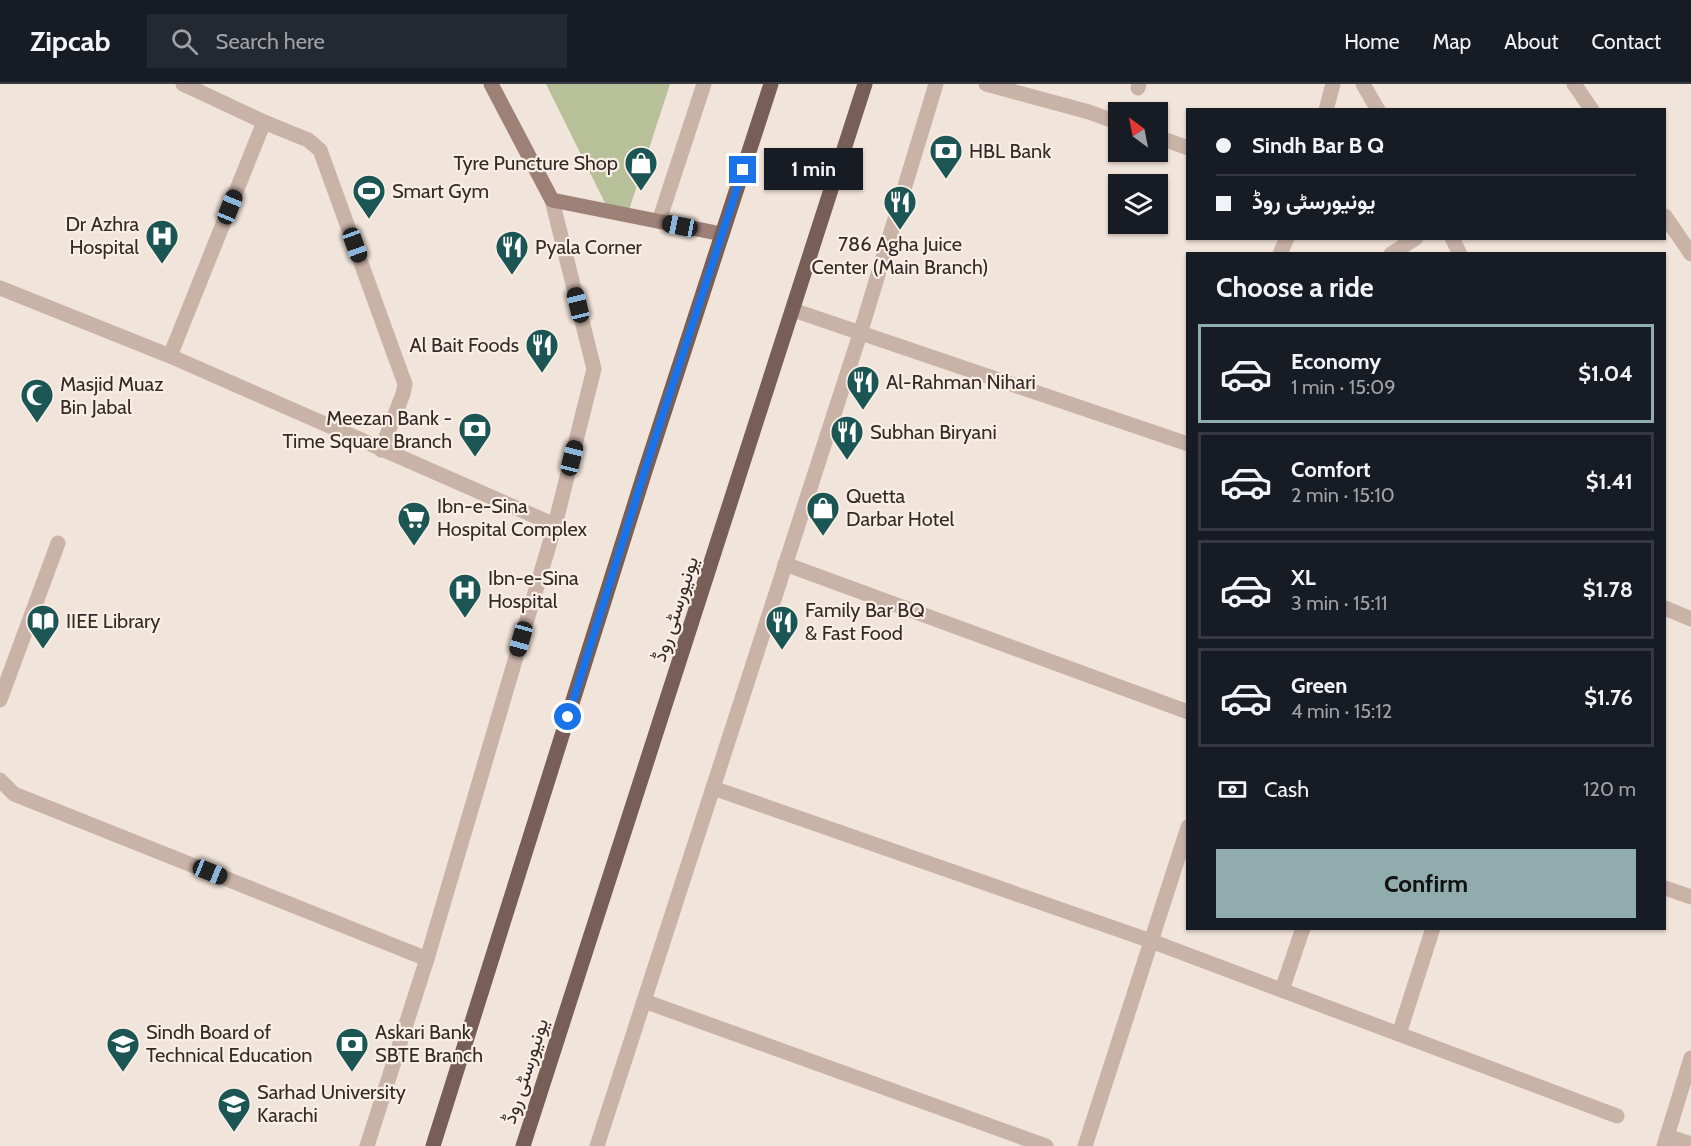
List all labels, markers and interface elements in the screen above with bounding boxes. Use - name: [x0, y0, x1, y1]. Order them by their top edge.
- search box: [147, 14, 567, 68]
- text: Zipcab: [30, 24, 111, 58]
- icon: search: [168, 25, 201, 58]
- text: Search here: [216, 28, 325, 55]
- text: Home: [1344, 29, 1400, 54]
- text: Map: [1433, 29, 1471, 54]
- text: About: [1504, 29, 1558, 54]
- text: Contact: [1591, 29, 1661, 54]
- north arrow: [1108, 102, 1168, 162]
- map controls: [1108, 102, 1168, 234]
- text: Sindh Bar B Q: [1252, 132, 1384, 159]
- bank icon: HBL Bank: [928, 133, 964, 180]
- place label: HBL Bank: [969, 139, 1051, 163]
- shop icon: Tyre Puncture Shop: [623, 145, 659, 192]
- callout: 1 min: [764, 149, 863, 191]
- place label: Tyre Puncture Shop: [454, 151, 618, 175]
- route end: [729, 156, 756, 183]
- text: 1 min: [791, 157, 836, 181]
- sports icon: Smart Gym: [351, 173, 387, 220]
- button: layers: [1108, 174, 1168, 234]
- place label: Smart Gym: [392, 179, 489, 203]
- restaurant icon: 786 Agha Juice Center (Main Branch): [882, 184, 918, 231]
- car: [215, 187, 245, 227]
- text: یونیورسٹی روڈ: [1252, 188, 1375, 215]
- place label: Dr Azhra Hospital: [65, 212, 139, 259]
- car: [661, 214, 699, 238]
- hospital icon: Dr Azhra Hospital: [144, 218, 180, 265]
- car: [340, 225, 370, 265]
- restaurant icon: Pyala Corner: [494, 229, 530, 276]
- place label: 786 Agha Juice Center (Main Branch): [811, 232, 989, 279]
- place label: Pyala Corner: [535, 235, 643, 259]
- text: Choose a ride: [1216, 271, 1374, 304]
- car: [565, 285, 591, 325]
- restaurant icon: Al Bait Foods: [524, 327, 560, 374]
- place label: Al Bait Foods: [410, 333, 519, 357]
- icon: car: [1219, 347, 1273, 401]
- text: Economy: [1291, 348, 1381, 375]
- text: $1.04: [1578, 360, 1633, 387]
- restaurant icon: Al-Rahman Nihari: [845, 364, 881, 411]
- place label: Al-Rahman Nihari: [886, 370, 1036, 394]
- place label: Masjid Muaz Bin Jabal: [60, 372, 164, 419]
- text: 1 min · 15:09: [1291, 375, 1396, 399]
- mosque icon: Masjid Muaz Bin Jabal: [19, 377, 55, 424]
- place label: Meezan Bank - Time Square Branch: [283, 406, 452, 453]
- bank icon: Meezan Bank - Time Square Branch: [457, 411, 493, 458]
- restaurant icon: Subhan Biryani: [829, 414, 865, 461]
- place label: Subhan Biryani: [870, 420, 997, 444]
- car: [559, 438, 585, 478]
- icon: car: [1219, 455, 1273, 509]
- text: Comfort: [1291, 456, 1370, 483]
- text: $1.41: [1586, 468, 1633, 495]
- text: 2 min · 15:10: [1291, 483, 1395, 507]
- place label: Quetta Darbar Hotel: [846, 484, 954, 531]
- shop icon: Quetta Darbar Hotel: [805, 490, 841, 537]
- place label: Ibn-e-Sina Hospital Complex: [437, 494, 588, 541]
- supermarket icon: Ibn-e-Sina Hospital Complex: [396, 500, 432, 547]
- street label: یونیورسٹی روڈ: [647, 553, 704, 665]
- icon: car: [1219, 563, 1273, 617]
- text: XL: [1291, 564, 1316, 591]
- place label: Ibn-e-Sina Hospital: [488, 566, 579, 613]
- hospital icon: Ibn-e-Sina Hospital: [447, 572, 483, 619]
- text: $1.78: [1583, 576, 1633, 603]
- text: 3 min · 15:11: [1291, 591, 1388, 615]
- place label: Family Bar BQ & Fast Food: [805, 598, 925, 645]
- library icon: IIEE Library: [25, 603, 61, 650]
- restaurant icon: Family Bar BQ & Fast Food: [764, 604, 800, 651]
- place label: IIEE Library: [66, 609, 160, 633]
- car: [507, 619, 535, 659]
- icon: car: [1219, 671, 1273, 725]
- text: Green: [1291, 672, 1347, 699]
- text: $1.76: [1584, 684, 1633, 711]
- text: 4 min · 15:12: [1291, 699, 1392, 723]
- route start: [554, 703, 581, 730]
- icon: cash: [1216, 773, 1249, 806]
- text: Cash: [1264, 776, 1309, 803]
- text: 120 m: [1583, 777, 1636, 801]
- button: Confirm: [1216, 849, 1636, 918]
- car: [190, 857, 230, 887]
- street label: یونیورسٹی روڈ: [497, 1015, 554, 1127]
- place label: Sindh Board of Technical Education: [146, 1020, 313, 1067]
- place label: Askari Bank SBTE Branch: [375, 1020, 483, 1067]
- school or university icon: Sindh Board of Technical Education: [105, 1026, 141, 1073]
- bank icon: Askari Bank SBTE Branch: [334, 1026, 370, 1073]
- place label: Sarhad University Karachi: [257, 1080, 406, 1127]
- school or university icon: Sarhad University Karachi: [216, 1086, 252, 1133]

